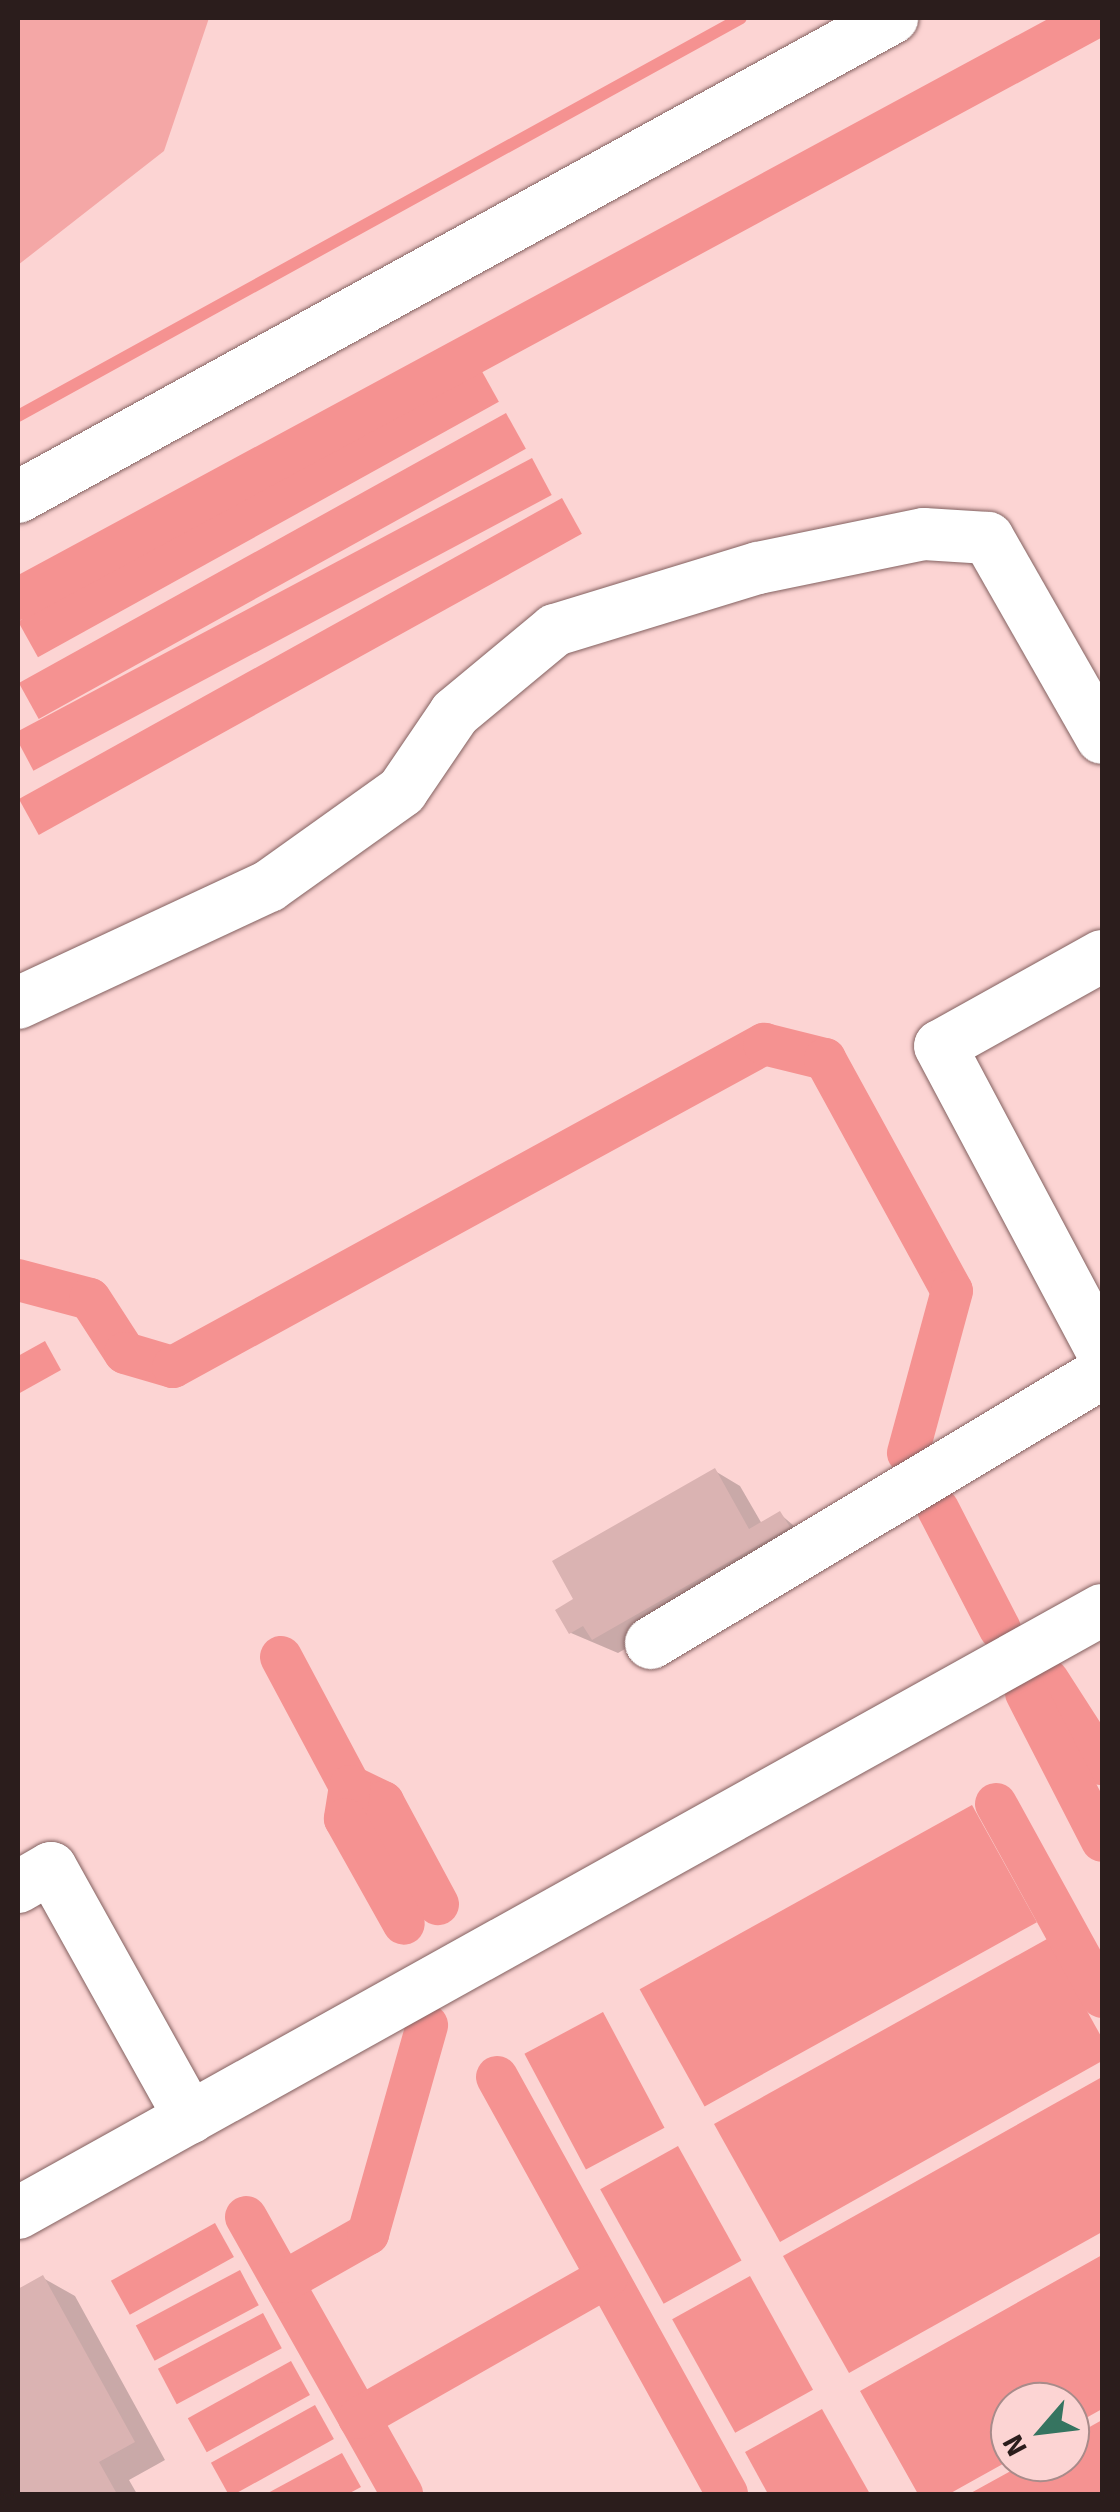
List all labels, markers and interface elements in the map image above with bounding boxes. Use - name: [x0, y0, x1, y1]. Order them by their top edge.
- north arrow: [990, 2382, 1090, 2482]
- text: N: [996, 2429, 1035, 2462]

